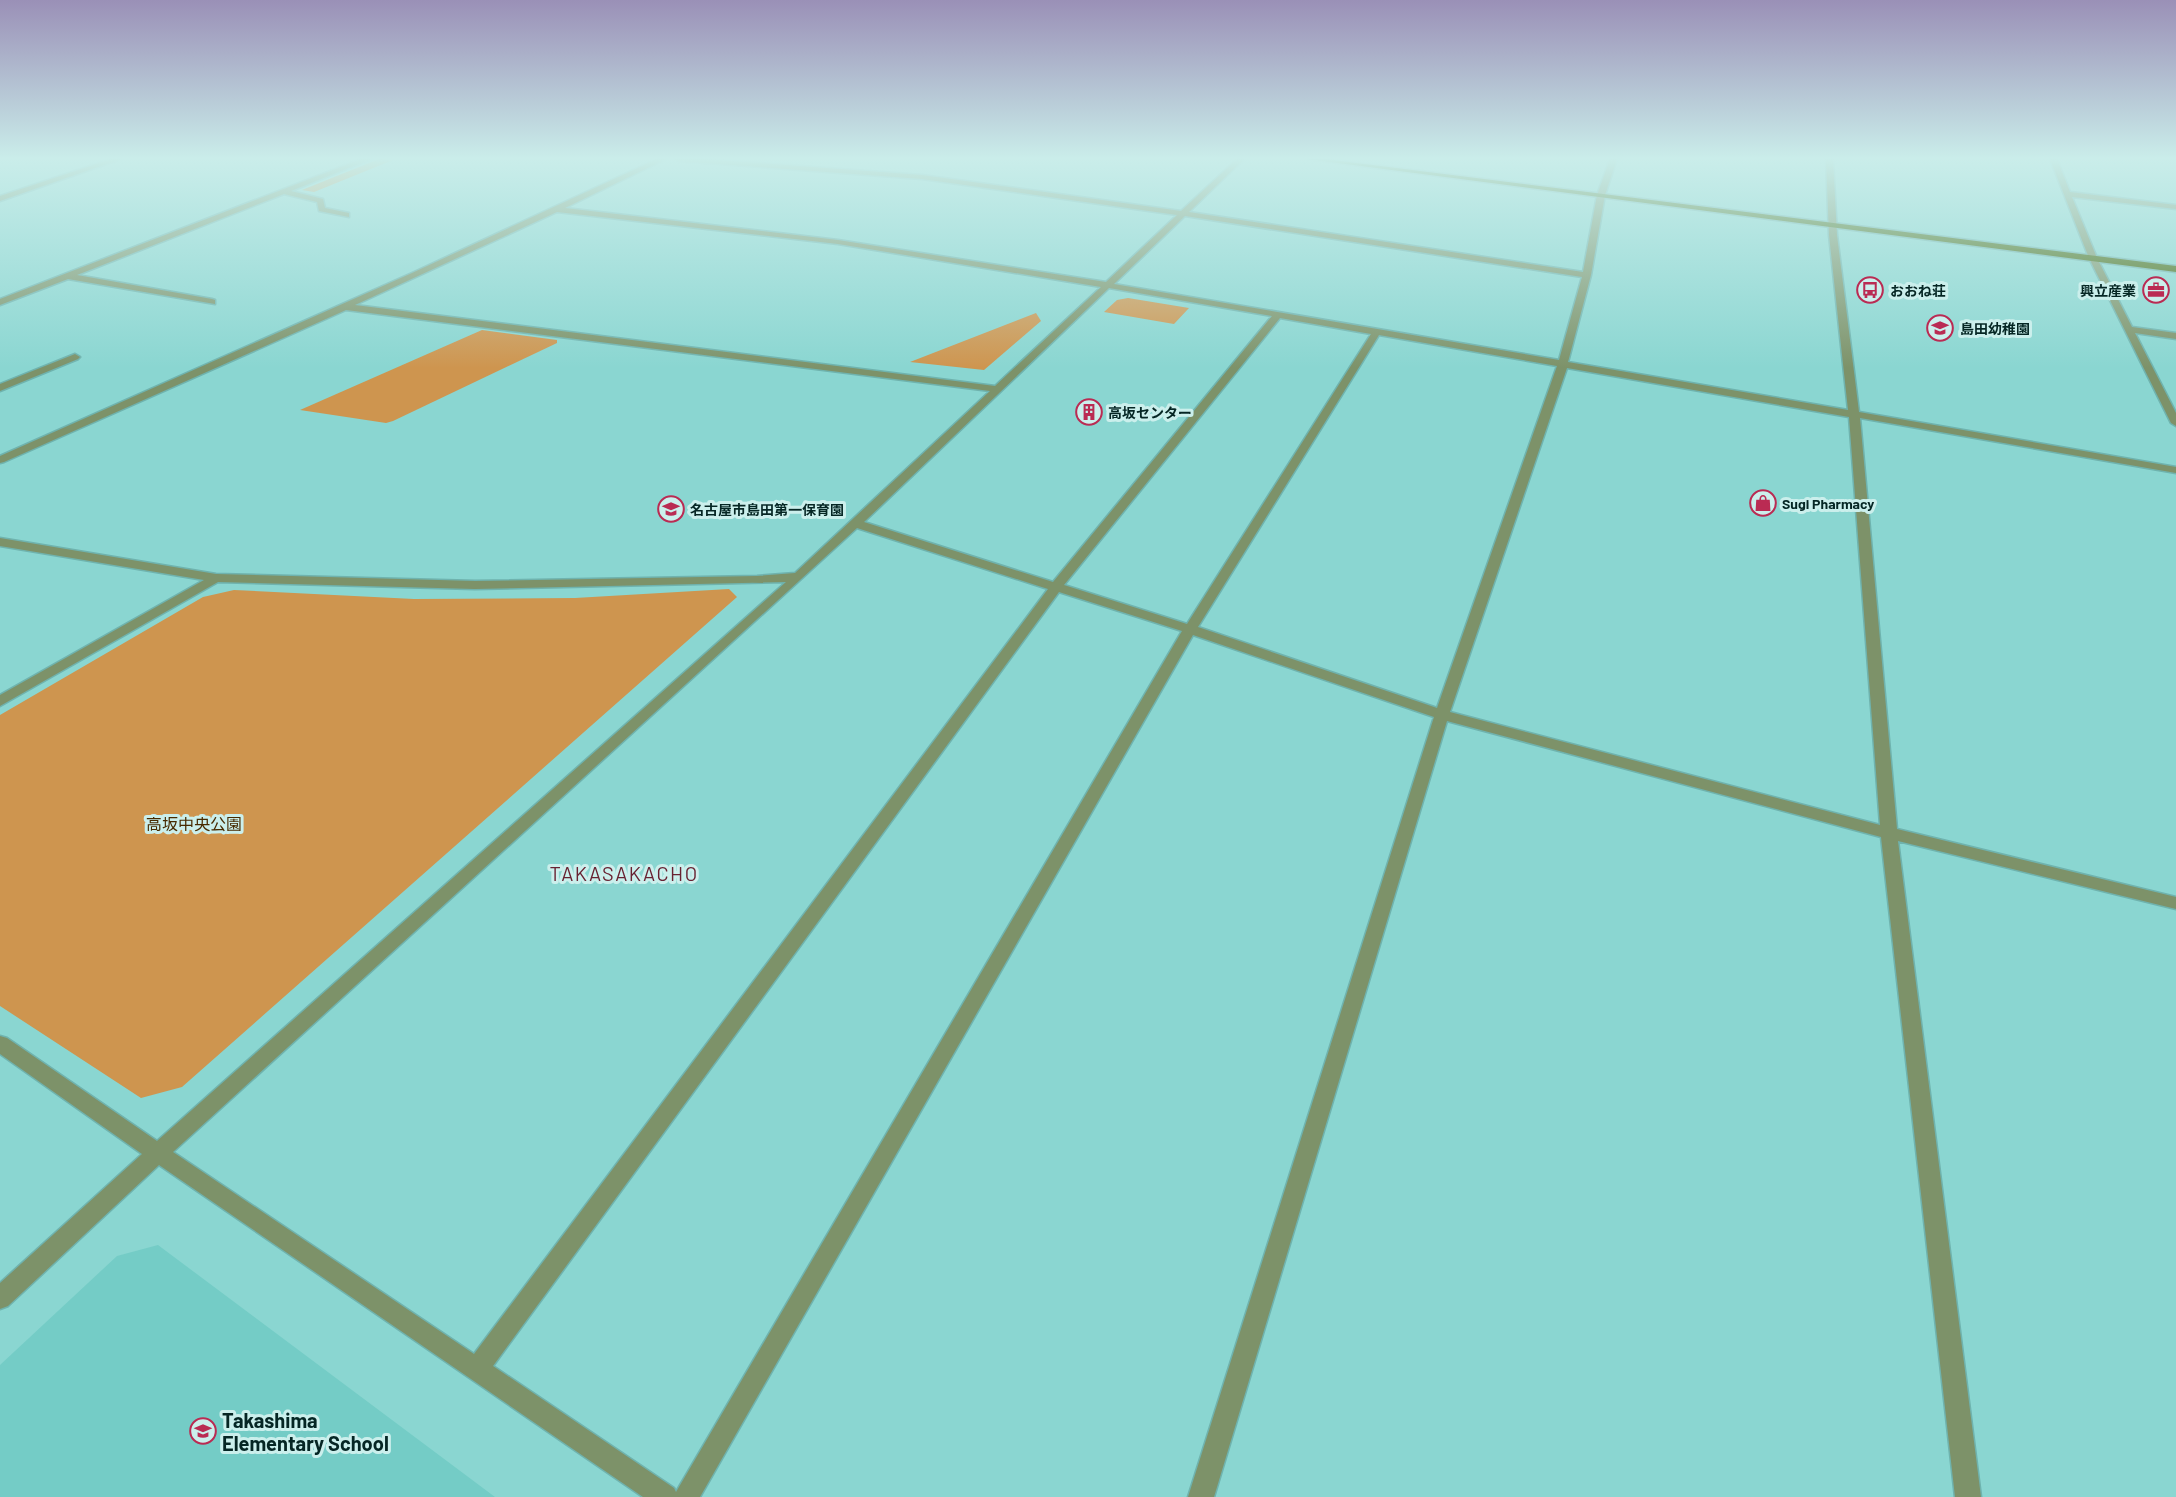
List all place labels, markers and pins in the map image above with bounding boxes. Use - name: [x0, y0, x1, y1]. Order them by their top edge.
- bus stop icon: おおね荘: [1855, 275, 1885, 305]
- office icon: 興立産業: [2141, 275, 2171, 305]
- place label: おおね荘: [1890, 282, 1946, 299]
- place label: 興立産業: [2080, 282, 2136, 299]
- school or university icon: 島田幼稚園: [1925, 313, 1955, 343]
- place label: 島田幼稚園: [1960, 320, 2030, 337]
- building icon: 高坂センター: [1074, 397, 1104, 427]
- place label: 高坂センター: [1108, 404, 1192, 421]
- shop icon: Sugi Pharmacy: [1748, 488, 1778, 518]
- school or university icon: 名古屋市島田第一保育園: [656, 494, 686, 524]
- place label: Sugi Pharmacy: [1782, 495, 1874, 512]
- place label: 名古屋市島田第一保育園: [690, 501, 844, 518]
- place label: Takashima Elementary School: [222, 1408, 389, 1455]
- school or university icon: Takashima Elementary School: [188, 1416, 218, 1446]

